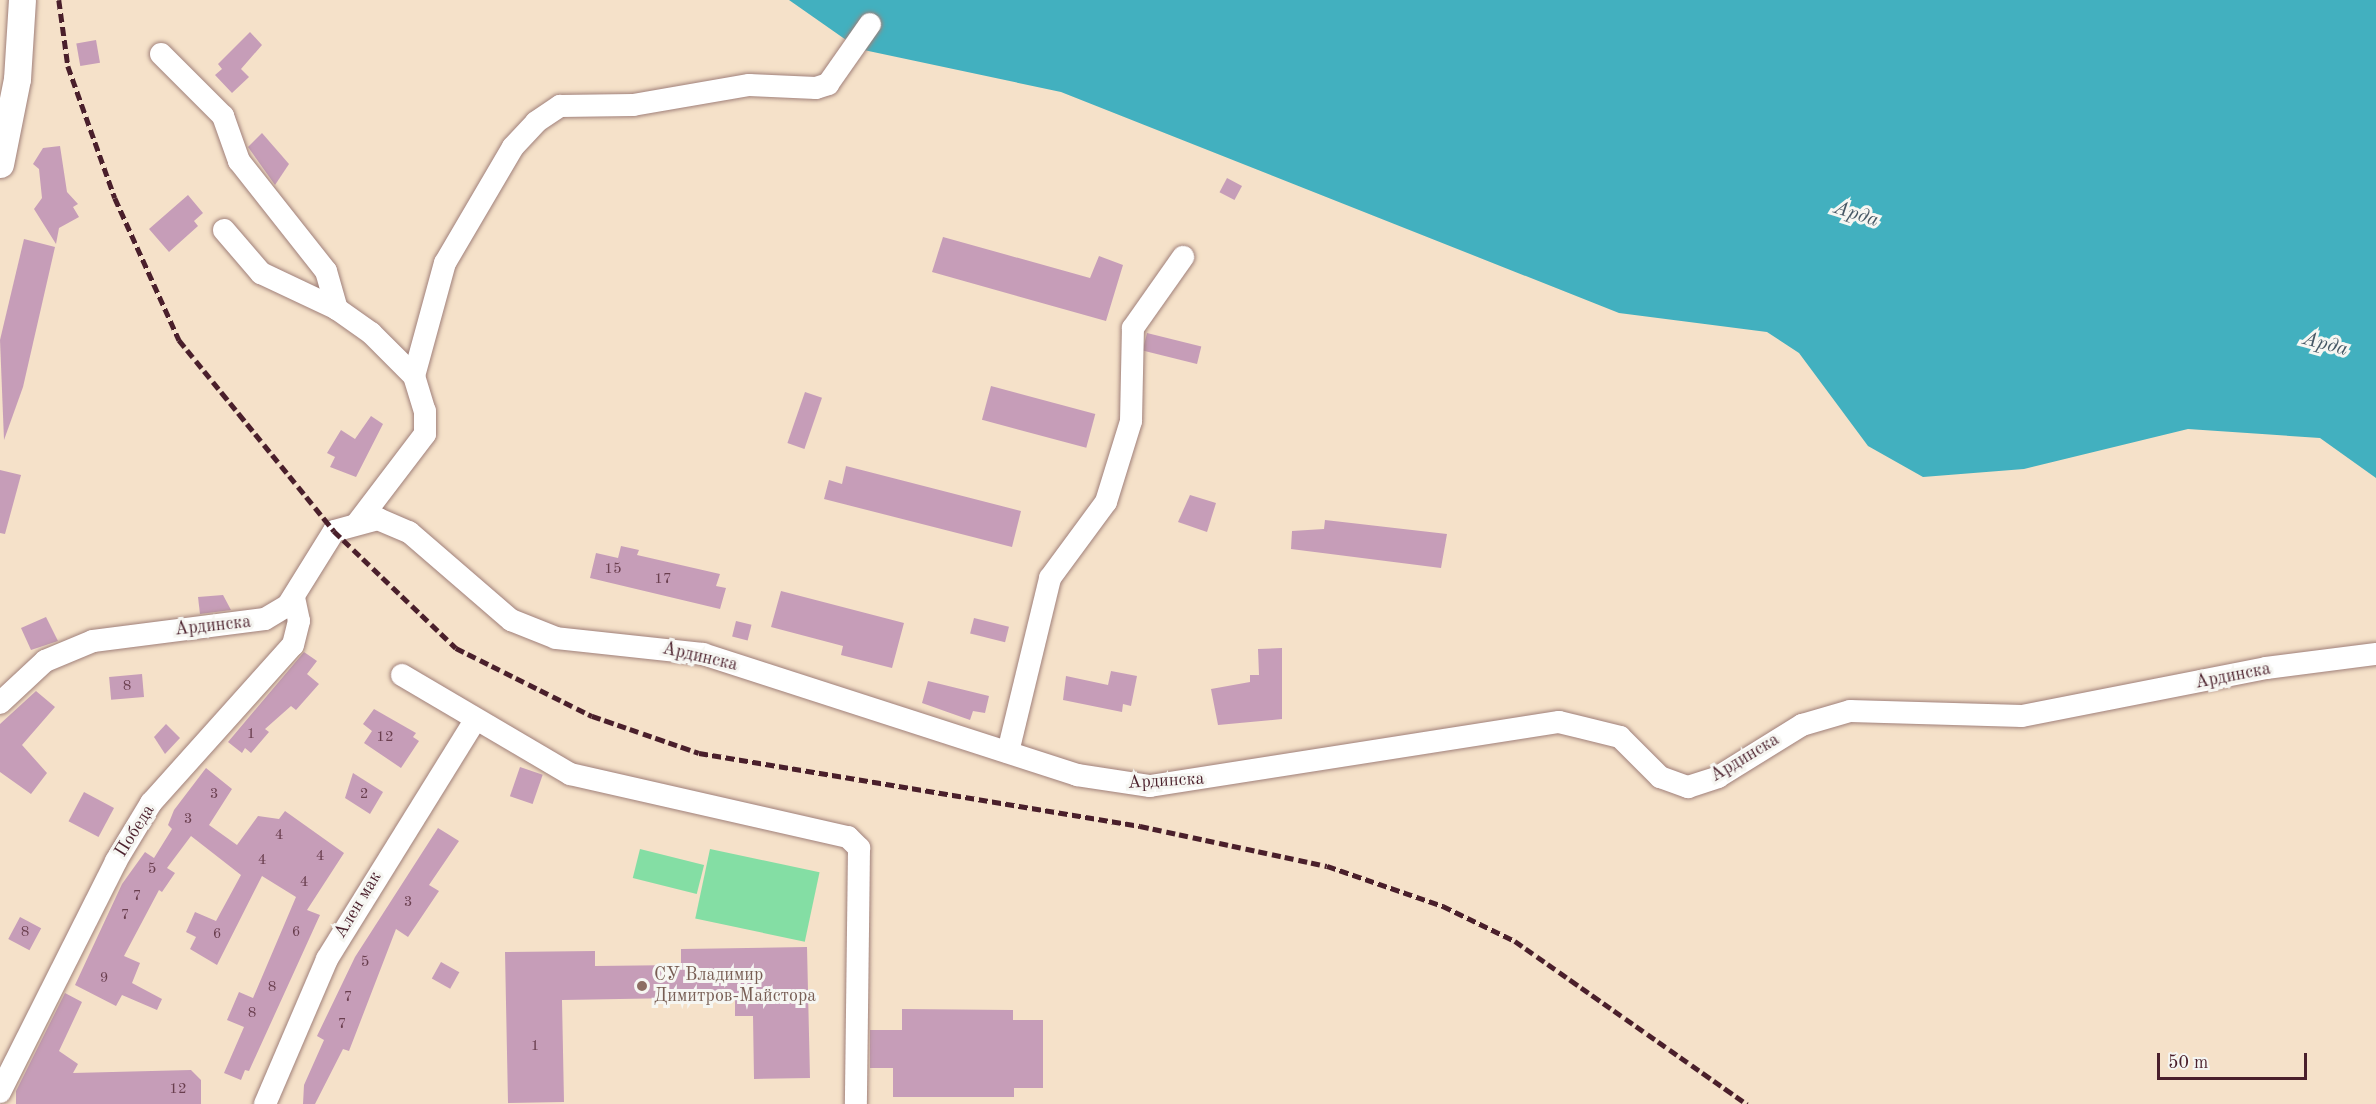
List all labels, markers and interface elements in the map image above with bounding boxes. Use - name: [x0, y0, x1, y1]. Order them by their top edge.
- water label: Арда: [1830, 196, 1882, 234]
- water label: Арда: [2300, 327, 2350, 363]
- house number: 15: [604, 561, 622, 579]
- house number: 17: [654, 571, 672, 589]
- street label: Ардинска: [174, 611, 252, 641]
- street label: Ардинска: [660, 638, 740, 676]
- street label: Ардинска: [2193, 658, 2273, 694]
- house number: 8: [123, 678, 131, 696]
- house number: 1: [247, 726, 255, 744]
- house number: 12: [376, 729, 394, 747]
- street label: Ардинска: [1707, 729, 1783, 787]
- street label: Ардинска: [1127, 768, 1205, 794]
- house number: 3: [210, 786, 218, 804]
- house number: 2: [360, 786, 368, 804]
- street label: Победа: [110, 801, 160, 861]
- house number: 3: [184, 811, 192, 829]
- house number: 4: [275, 827, 283, 845]
- house number: 4: [316, 848, 324, 866]
- house number: 4: [258, 852, 266, 870]
- house number: 5: [148, 861, 156, 879]
- street label: Ален мак: [330, 868, 386, 942]
- house number: 4: [300, 874, 308, 892]
- house number: 7: [133, 888, 141, 906]
- house number: 3: [404, 894, 412, 912]
- house number: 7: [121, 907, 129, 925]
- house number: 8: [21, 924, 29, 942]
- house number: 6: [292, 924, 300, 942]
- house number: 6: [213, 926, 221, 944]
- house number: 5: [361, 954, 369, 972]
- place label: СУ Владимир Димитров-Майстора: [654, 965, 816, 1008]
- house number: 9: [100, 970, 108, 988]
- house number: 8: [268, 979, 276, 997]
- marker: СУ Владимир Димитров-Майстора: [635, 979, 649, 993]
- house number: 7: [344, 989, 352, 1007]
- house number: 8: [248, 1005, 256, 1023]
- house number: 7: [338, 1016, 346, 1034]
- house number: 1: [531, 1038, 539, 1056]
- scale bar: [2160, 1041, 2310, 1079]
- text: 50 m: [2168, 1054, 2208, 1072]
- house number: 12: [169, 1081, 187, 1099]

